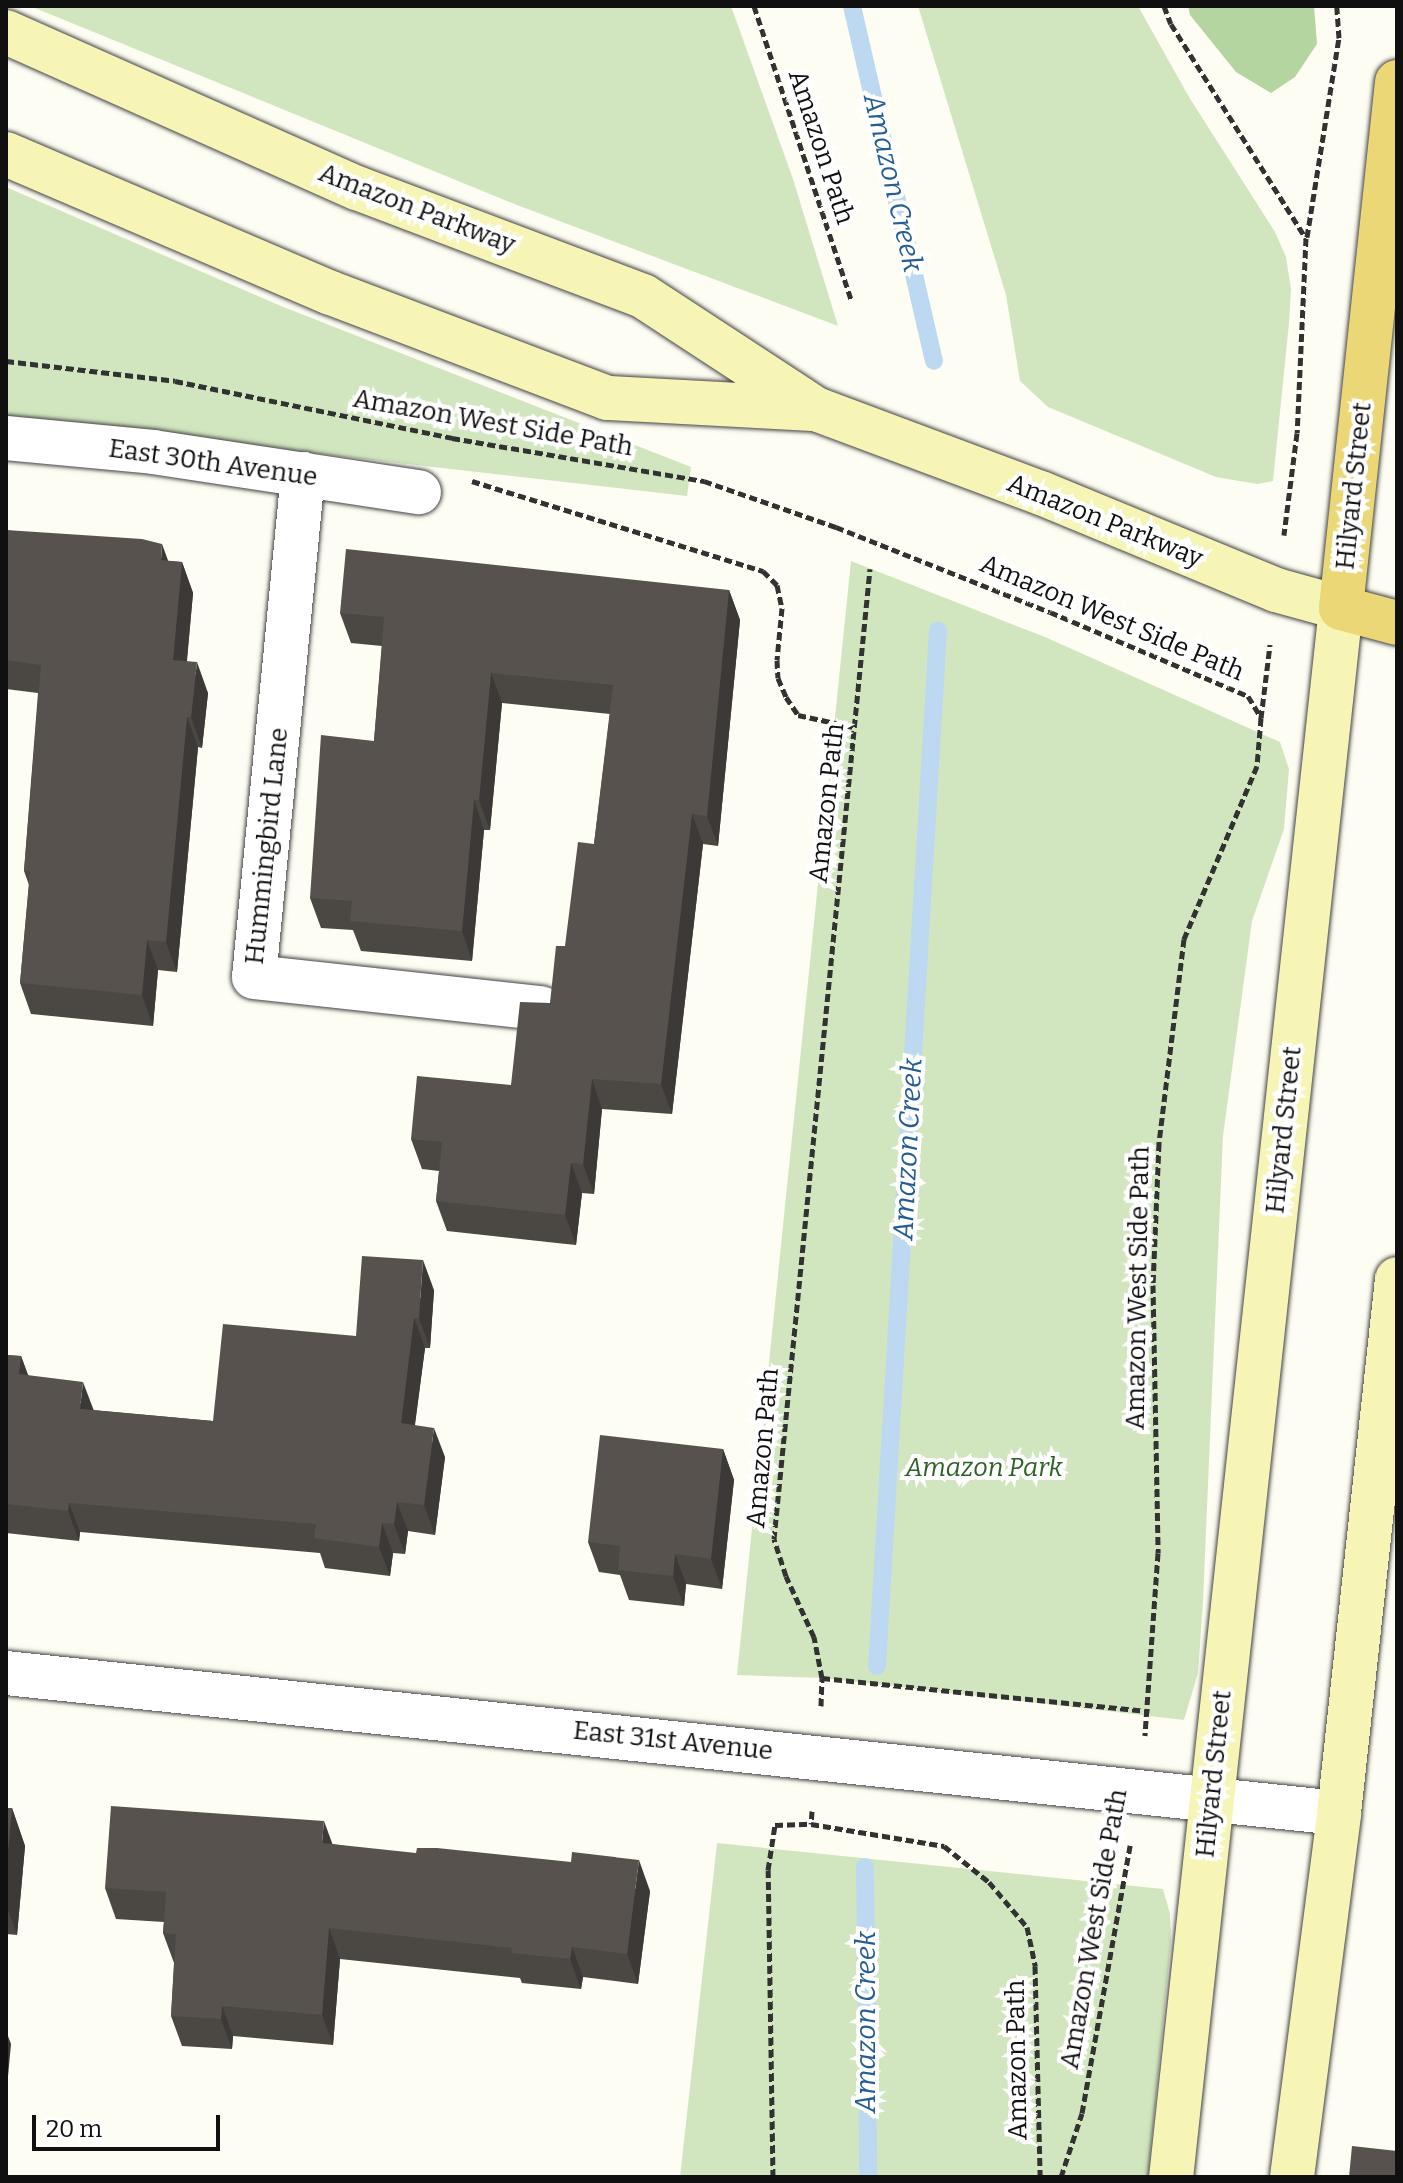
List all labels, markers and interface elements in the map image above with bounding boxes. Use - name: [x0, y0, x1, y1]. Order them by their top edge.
- street label: Amazon Path: [781, 66, 861, 228]
- water label: Amazon Creek: [856, 91, 930, 275]
- street label: Amazon Parkway: [314, 157, 520, 261]
- street label: Amazon West Side Path: [351, 383, 635, 463]
- street label: Hilyard Street: [1330, 401, 1378, 571]
- street label: East 30th Avenue: [107, 433, 319, 493]
- street label: Amazon Parkway: [1003, 468, 1207, 574]
- street label: Amazon West Side Path: [975, 548, 1249, 688]
- street label: Amazon Path: [803, 722, 851, 884]
- street label: Hummingbird Lane: [239, 726, 295, 966]
- street label: Hilyard Street: [1260, 1045, 1308, 1215]
- water label: Amazon Creek: [886, 1057, 930, 1241]
- street label: Amazon West Side Path: [1120, 1146, 1156, 1430]
- street label: Amazon Path: [740, 1367, 786, 1529]
- park label: Amazon Park: [905, 1452, 1063, 1484]
- street label: Hilyard Street: [1190, 1689, 1238, 1859]
- street label: East 31st Avenue: [572, 1715, 774, 1767]
- street label: Amazon West Side Path: [1054, 1787, 1134, 2071]
- water label: Amazon Creek: [849, 1931, 883, 2113]
- street label: Amazon Path: [1000, 1980, 1034, 2140]
- scale bar: [36, 2099, 224, 2149]
- text: 20 m: [46, 2115, 102, 2143]

